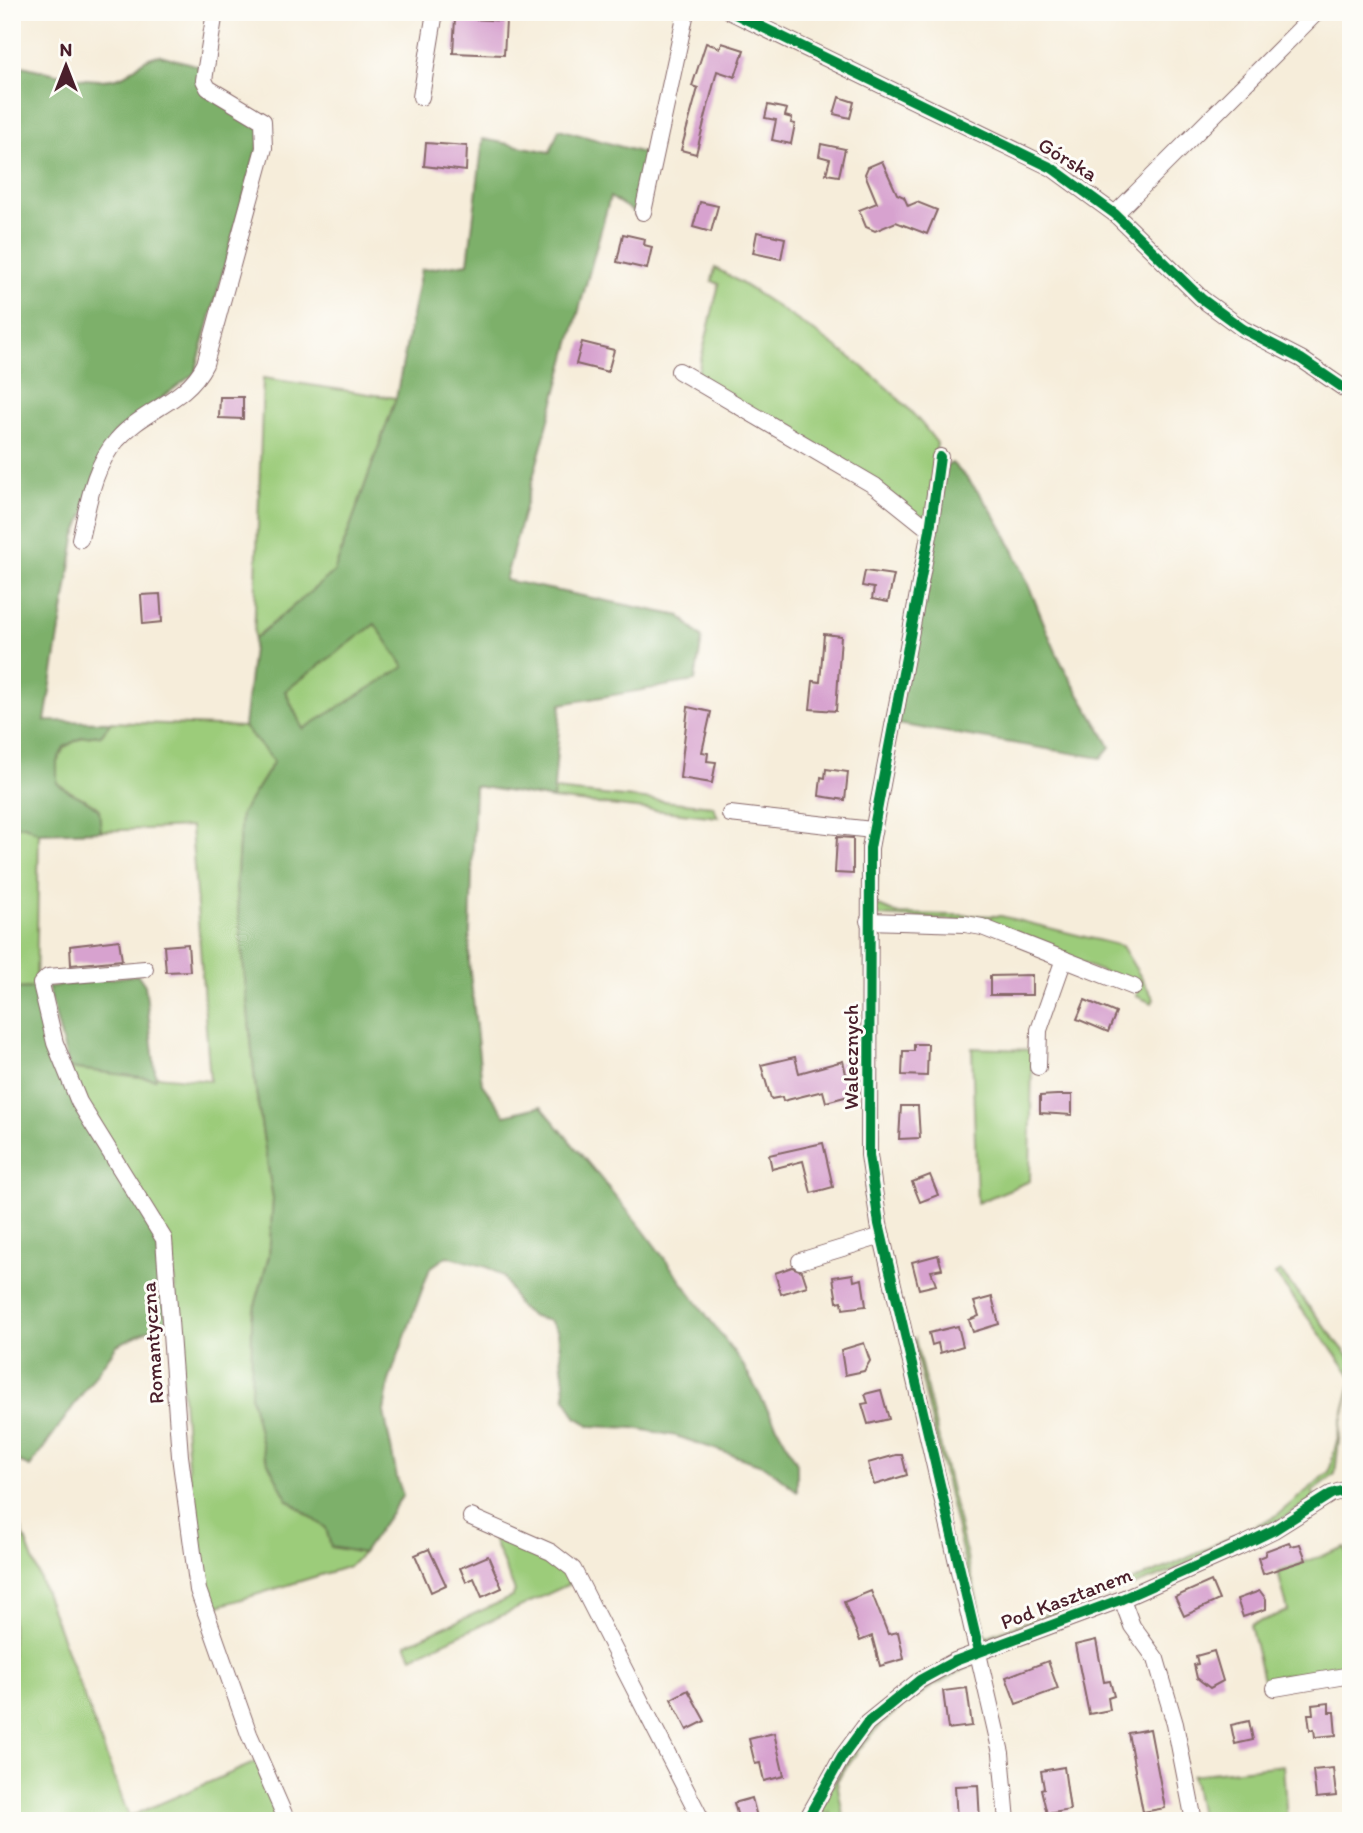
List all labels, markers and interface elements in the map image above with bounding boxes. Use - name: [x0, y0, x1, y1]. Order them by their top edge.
- north arrow: [32, 32, 102, 102]
- text: N: [60, 38, 72, 61]
- street label: Górska: [1034, 132, 1102, 186]
- street label: Walecznych: [838, 1003, 863, 1110]
- street label: Romantyczna: [135, 1281, 169, 1405]
- street label: Pod Kasztanem: [997, 1561, 1136, 1635]

